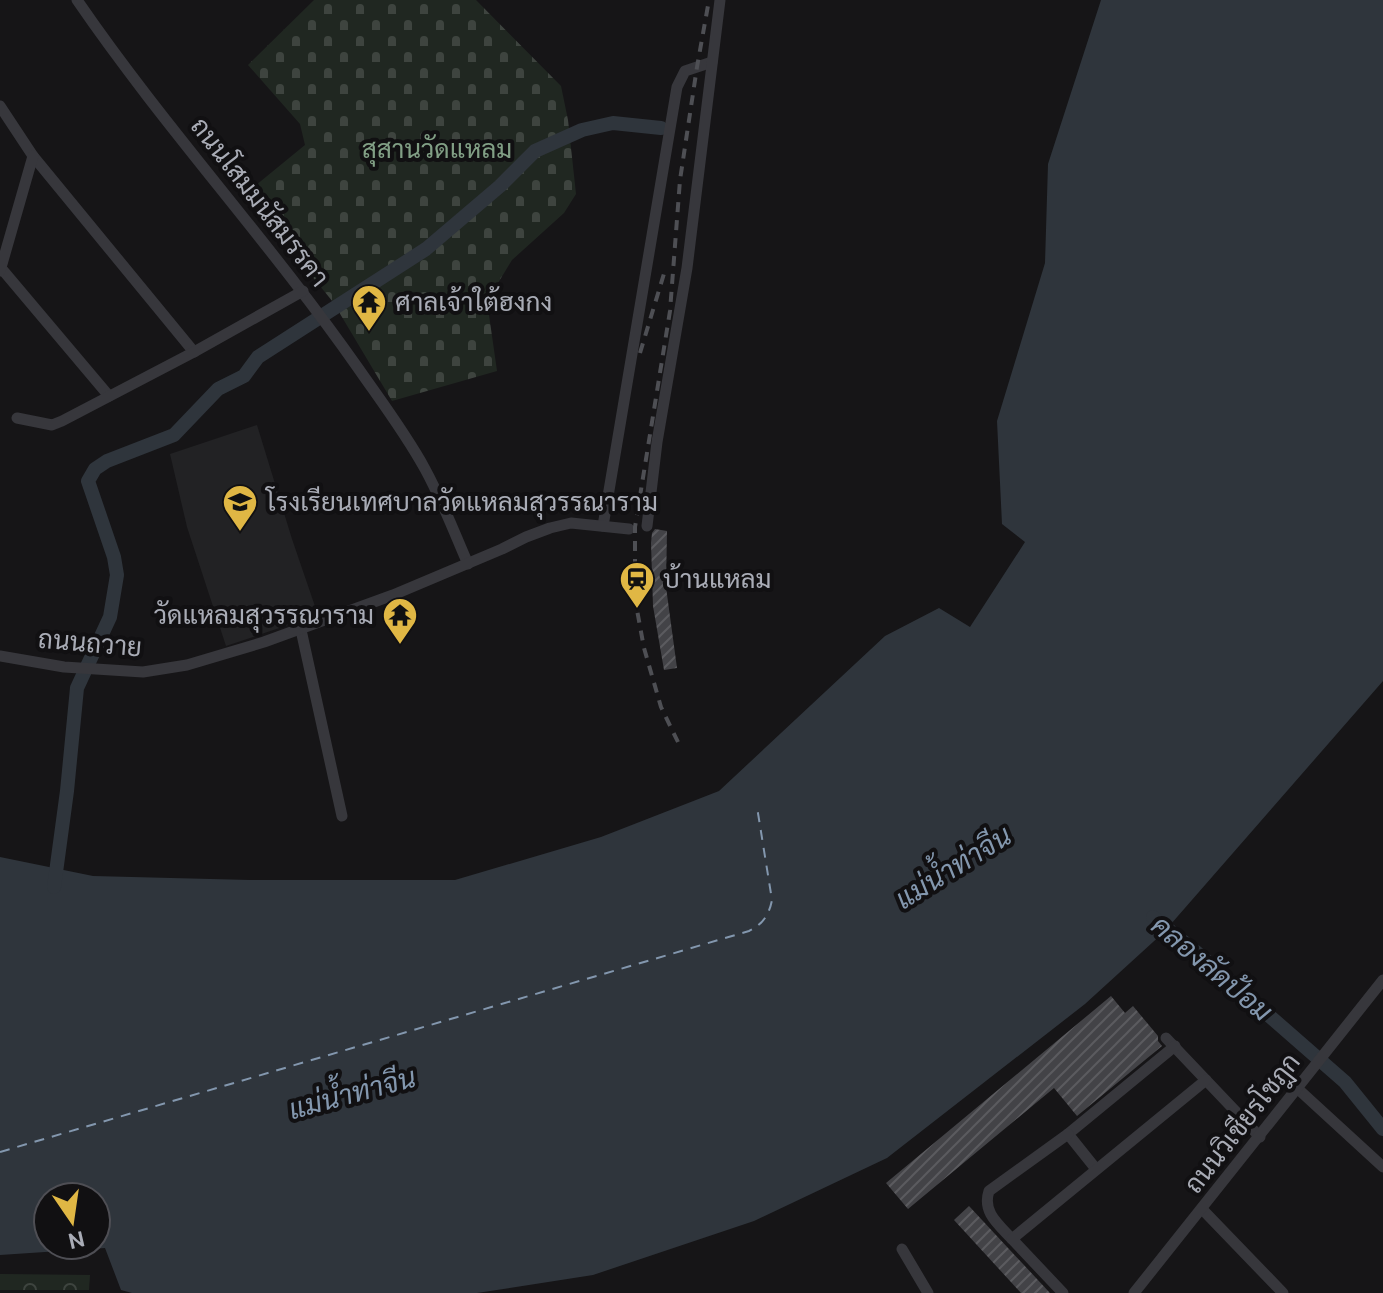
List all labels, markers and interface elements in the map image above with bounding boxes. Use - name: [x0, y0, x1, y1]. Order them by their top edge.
- street label: ถนนโสมมนัสมรรคา: [186, 111, 336, 292]
- park label: สุสานวัดแหลม: [362, 133, 512, 167]
- temple icon: ศาลเจ้าใต้ฮงกง: [350, 283, 388, 333]
- place label: ศาลเจ้าใต้ฮงกง: [395, 286, 552, 316]
- school or university icon: โรงเรียนเทศบาลวัดแหลมสุวรรณาราม: [221, 483, 259, 533]
- place label: โรงเรียนเทศบาลวัดแหลมสุวรรณาราม: [264, 486, 658, 520]
- station icon: บ้านแหลม: [618, 560, 656, 610]
- place label: บ้านแหลม: [663, 563, 772, 593]
- temple icon: วัดแหลมสุวรรณาราม: [381, 596, 419, 646]
- place label: วัดแหลมสุวรรณาราม: [154, 599, 374, 633]
- street label: ถนนถวาย: [37, 624, 143, 661]
- water label: แม่น้ำท่าจีน: [885, 812, 1016, 914]
- water label: คลองลัดป้อม: [1146, 907, 1280, 1027]
- street label: ถนนวิเชียรโชฎก: [1177, 1046, 1308, 1201]
- water label: แม่น้ำท่าจีน: [283, 1053, 419, 1124]
- north arrow: [32, 1181, 112, 1261]
- text: N: [66, 1227, 87, 1255]

